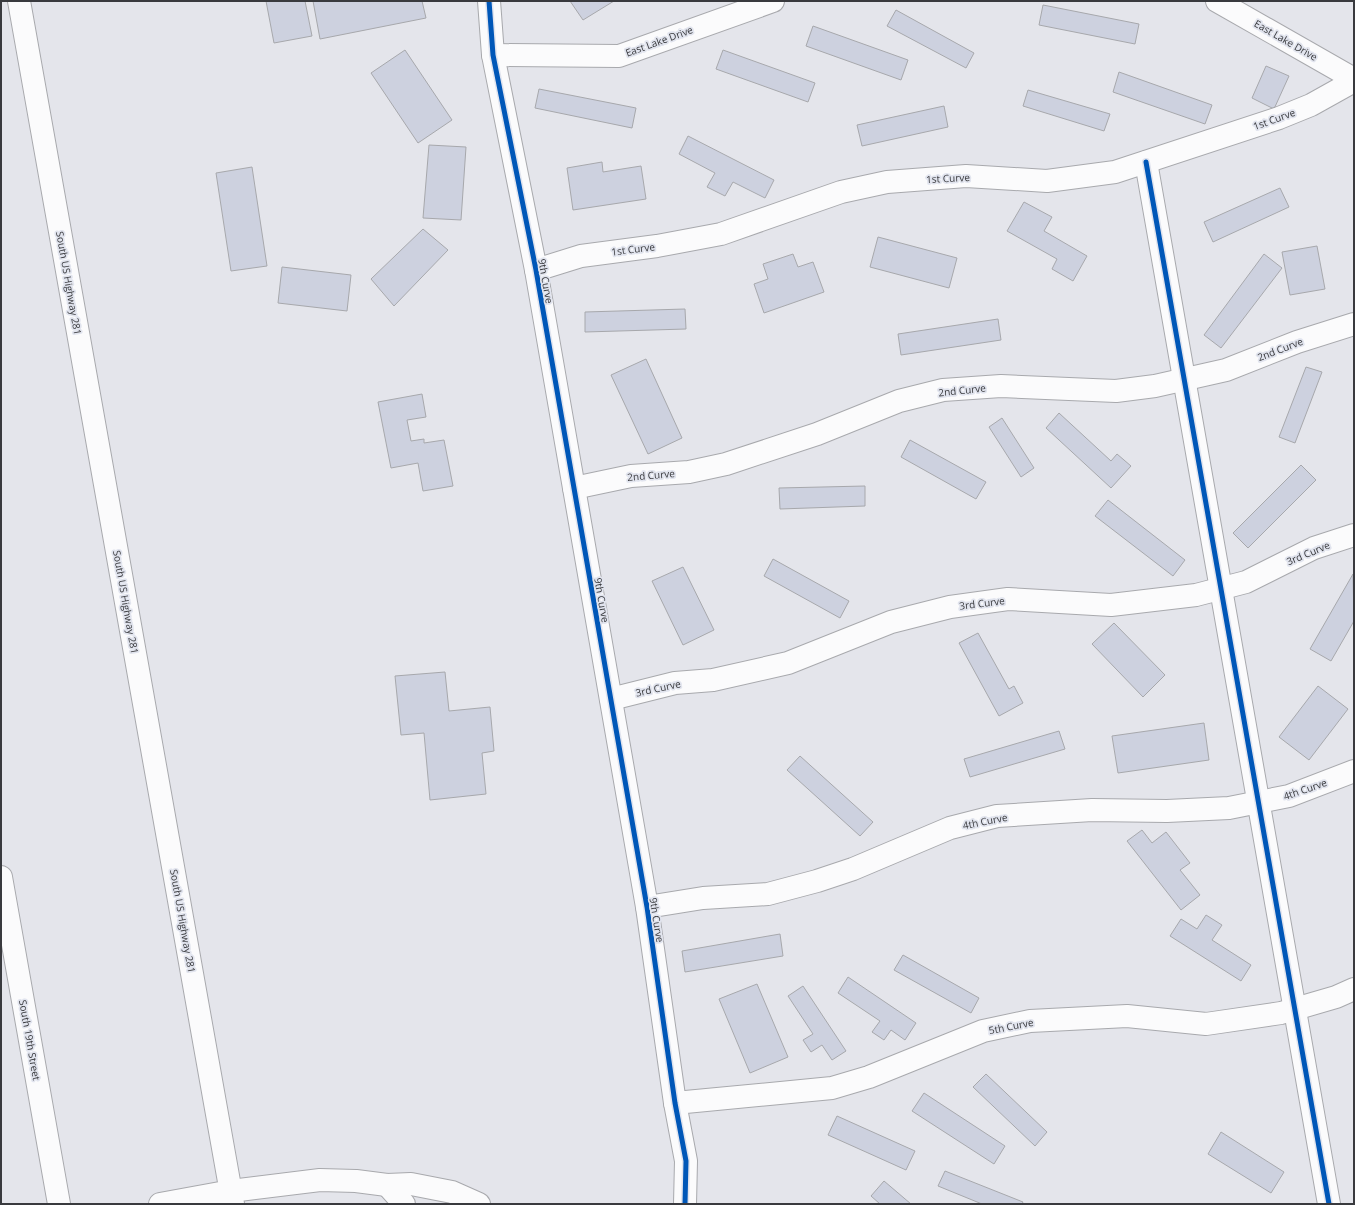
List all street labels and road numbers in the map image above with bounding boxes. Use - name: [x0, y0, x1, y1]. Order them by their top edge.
- street label: East Lake Drive: [1252, 16, 1320, 64]
- street label: East Lake Drive: [623, 22, 695, 60]
- street label: 1st Curve: [1251, 105, 1297, 133]
- street label: 1st Curve: [926, 170, 971, 186]
- street label: South US Highway 281: [53, 230, 85, 336]
- street label: 1st Curve: [610, 239, 656, 259]
- street label: 9th Curve: [535, 258, 557, 305]
- street label: 2nd Curve: [1255, 334, 1305, 364]
- street label: 2nd Curve: [938, 381, 987, 399]
- street label: 2nd Curve: [627, 466, 676, 484]
- street label: 3rd Curve: [1284, 537, 1332, 568]
- street label: South US Highway 281: [110, 549, 142, 655]
- street label: 9th Curve: [591, 577, 613, 624]
- street label: 3rd Curve: [958, 593, 1006, 613]
- street label: 3rd Curve: [634, 676, 682, 700]
- street label: 4th Curve: [1281, 775, 1329, 803]
- street label: 4th Curve: [962, 810, 1009, 832]
- street label: South US Highway 281: [167, 868, 199, 974]
- street label: 9th Curve: [647, 897, 668, 944]
- street label: South 19th Street: [16, 999, 44, 1082]
- street label: 5th Curve: [988, 1015, 1035, 1037]

